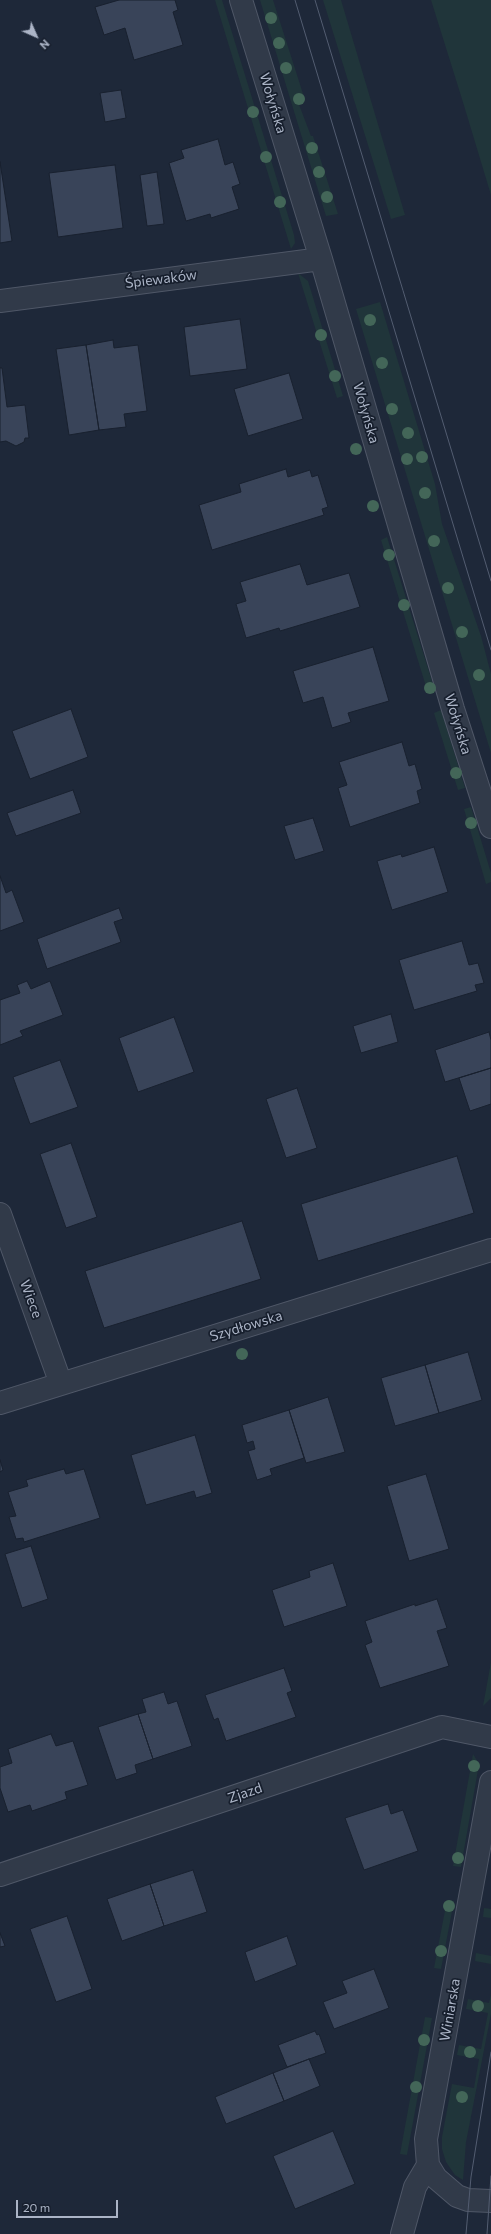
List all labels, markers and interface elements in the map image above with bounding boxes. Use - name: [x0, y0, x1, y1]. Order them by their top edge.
- north arrow: [16, 16, 56, 56]
- text: N: [37, 37, 52, 52]
- street label: Wołyńska: [256, 71, 290, 135]
- street label: Śpiewaków: [124, 266, 198, 292]
- street label: Wołyńska: [349, 381, 383, 445]
- street label: Wołyńska: [441, 692, 475, 756]
- street label: Wiece: [16, 1278, 46, 1320]
- street label: Szydłowska: [208, 1307, 284, 1345]
- street label: Zjazd: [226, 1779, 264, 1807]
- street label: Winiarska: [436, 1977, 464, 2043]
- scale bar: [18, 2192, 120, 2218]
- text: 20 m: [23, 2200, 50, 2214]

